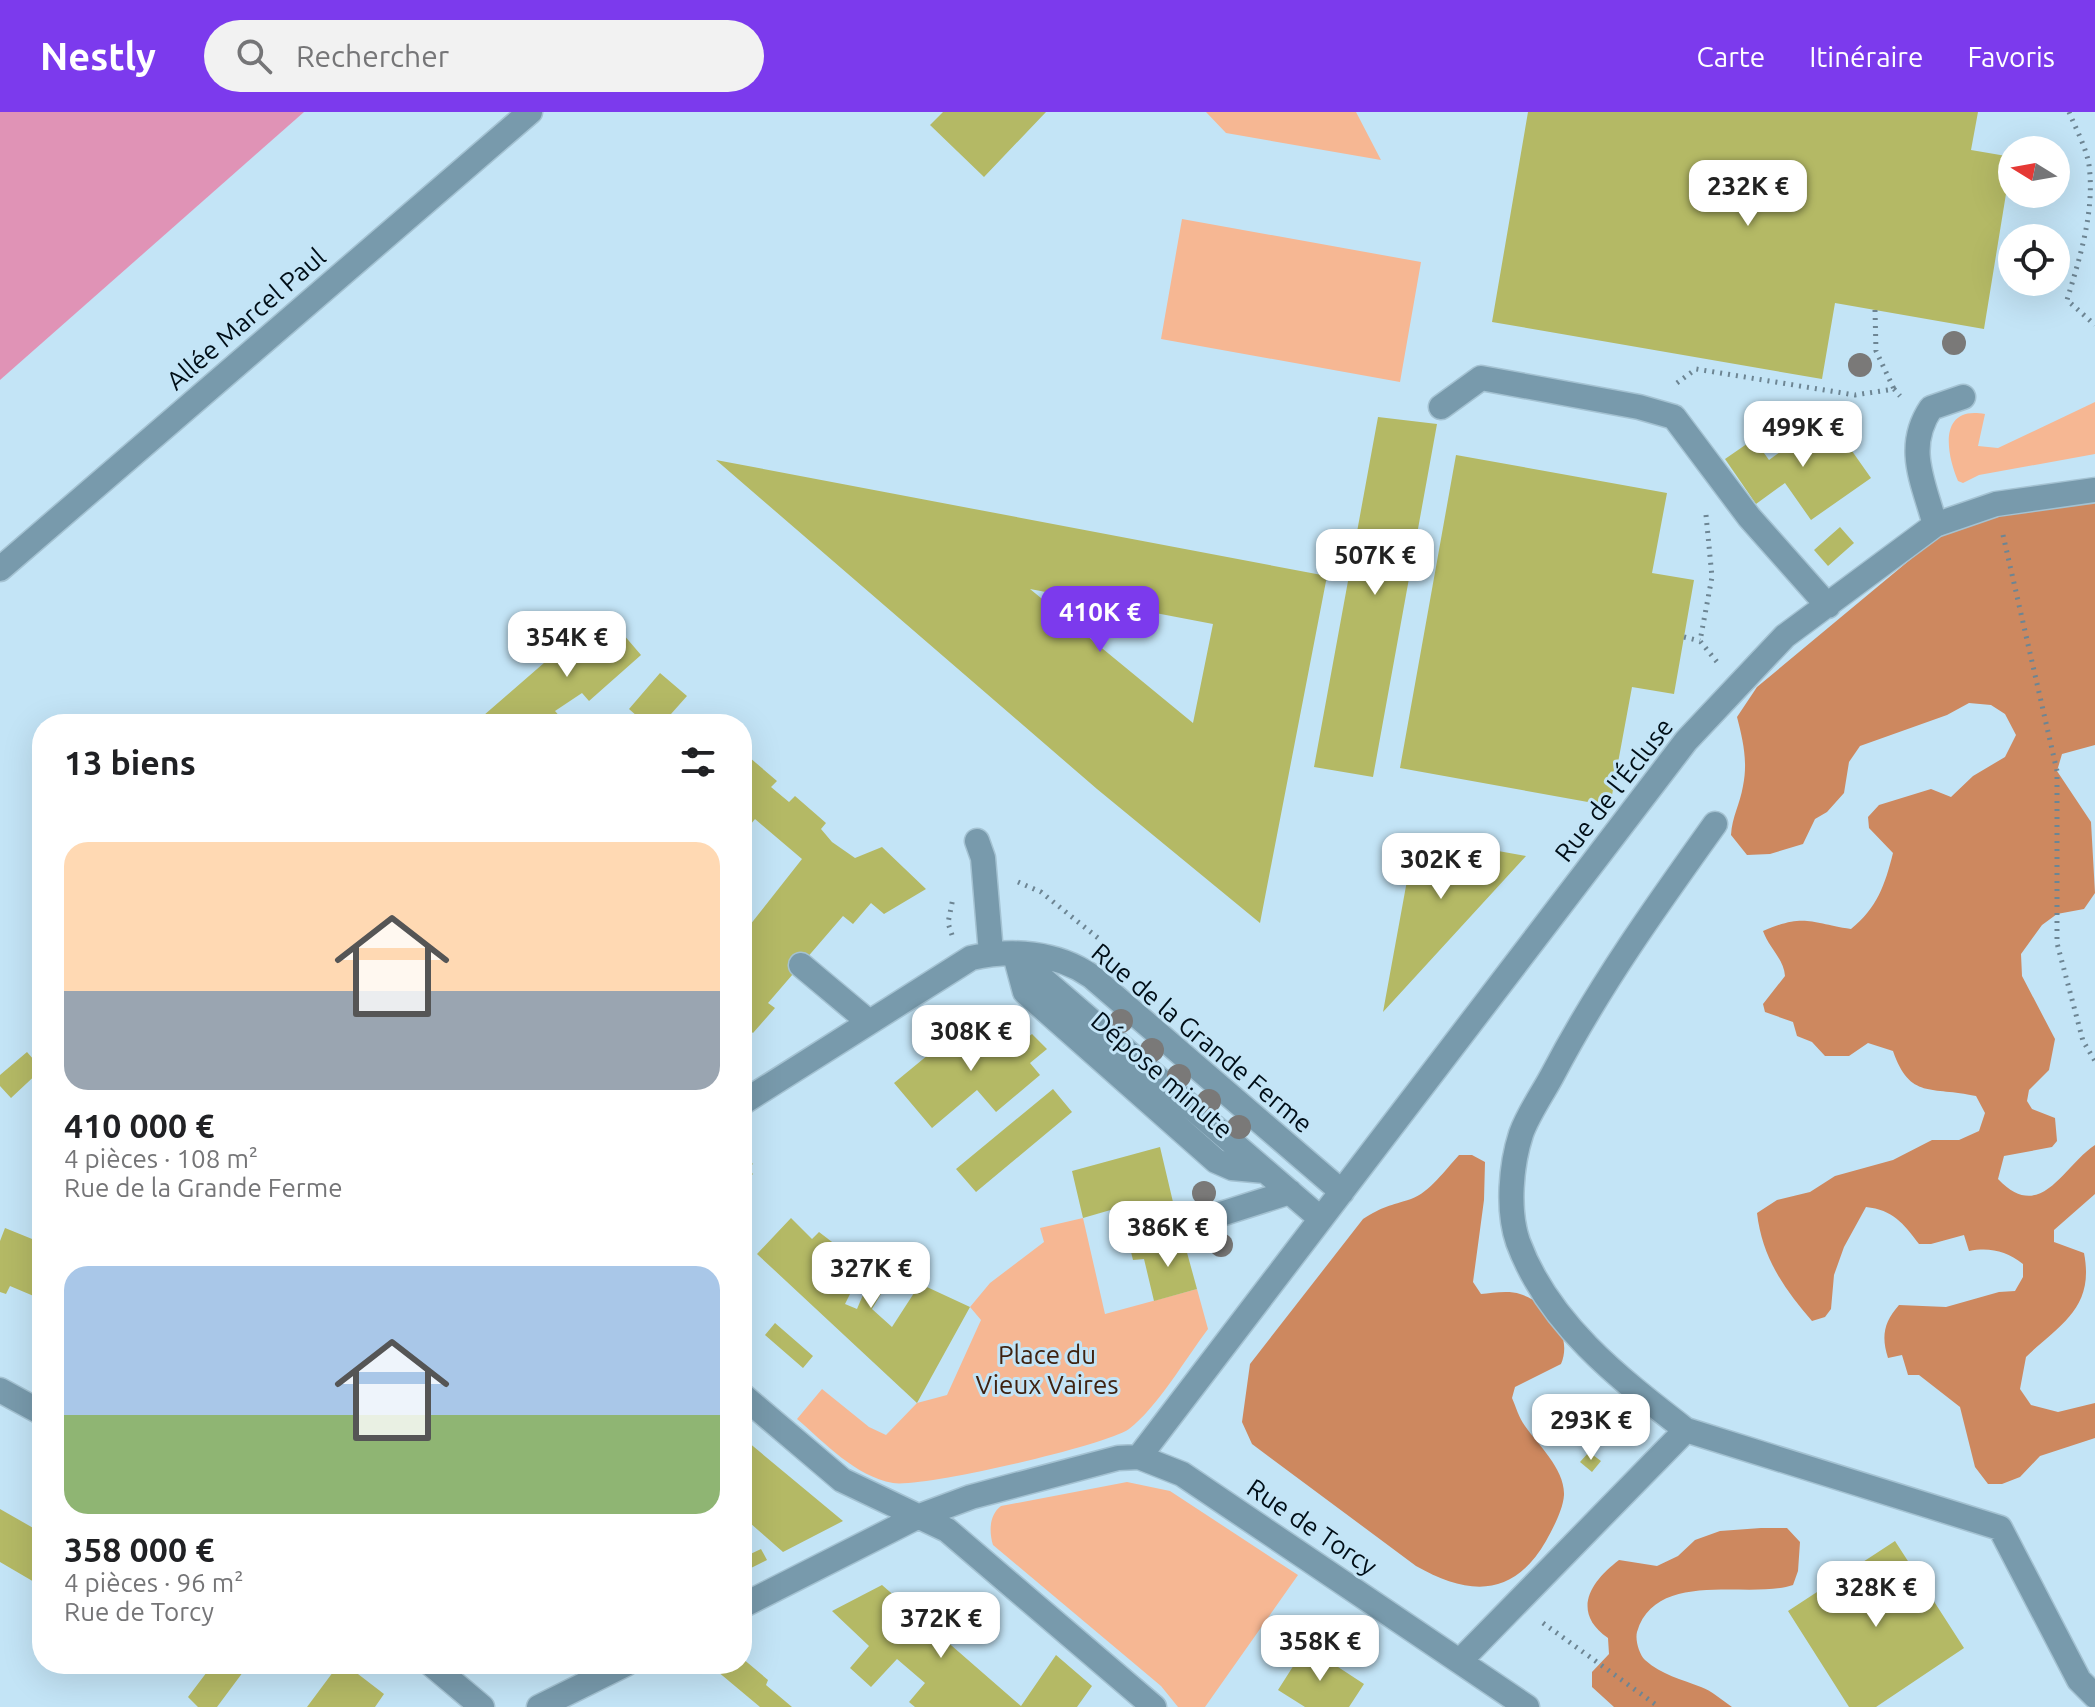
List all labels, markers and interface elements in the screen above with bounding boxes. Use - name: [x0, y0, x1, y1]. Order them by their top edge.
- search box: [204, 20, 764, 92]
- icon: search: [232, 34, 276, 78]
- text: Nestly: [40, 35, 156, 77]
- text: Rechercher: [296, 39, 449, 73]
- text: Carte: [1697, 41, 1765, 72]
- text: Itinéraire: [1809, 41, 1923, 72]
- text: Favoris: [1967, 41, 2055, 72]
- north arrow: [1998, 136, 2070, 208]
- map controls: [1998, 136, 2070, 296]
- pin: 232K €: [1683, 160, 1813, 228]
- text: 232K €: [1707, 171, 1789, 200]
- button: locate: [1998, 224, 2070, 296]
- street label: Allée Marcel Paul: [161, 242, 331, 395]
- pin: 499K €: [1738, 401, 1868, 469]
- text: 499K €: [1762, 412, 1844, 441]
- pin: 507K €: [1310, 529, 1440, 597]
- text: 507K €: [1334, 540, 1416, 569]
- pin: 410K €: [1035, 586, 1165, 654]
- text: 410K €: [1059, 597, 1141, 626]
- pin: 354K €: [502, 611, 632, 679]
- text: 354K €: [526, 622, 608, 651]
- street label: Rue de l'Écluse: [1548, 712, 1679, 867]
- icon: filters: [676, 740, 720, 784]
- text: 13 biens: [64, 743, 196, 781]
- pin: 302K €: [1376, 833, 1506, 901]
- text: 302K €: [1400, 844, 1482, 873]
- icon: home: [320, 894, 464, 1038]
- street label: Rue de la Grande Ferme: [1086, 937, 1318, 1138]
- pin: 308K €: [906, 1005, 1036, 1073]
- street label: Dépose minute: [1086, 1005, 1239, 1144]
- text: 308K €: [930, 1016, 1012, 1045]
- text: 410 000 €: [64, 1106, 214, 1144]
- text: 4 pièces · 108 m²: [64, 1144, 258, 1173]
- text: Rue de la Grande Ferme: [64, 1173, 343, 1202]
- pin: 386K €: [1103, 1201, 1233, 1269]
- text: 386K €: [1127, 1212, 1209, 1241]
- pin: 327K €: [806, 1242, 936, 1310]
- text: 327K €: [830, 1253, 912, 1282]
- icon: home: [320, 1318, 464, 1462]
- park label: Place du Vieux Vaires: [975, 1340, 1119, 1399]
- pin: 293K €: [1526, 1394, 1656, 1462]
- text: 293K €: [1550, 1405, 1632, 1434]
- street label: Rue de Torcy: [1242, 1473, 1383, 1581]
- text: 358 000 €: [64, 1530, 214, 1568]
- pin: 328K €: [1811, 1561, 1941, 1629]
- text: 4 pièces · 96 m²: [64, 1568, 244, 1597]
- text: 328K €: [1835, 1572, 1917, 1601]
- pin: 372K €: [876, 1592, 1006, 1660]
- text: Rue de Torcy: [64, 1597, 214, 1626]
- text: 372K €: [900, 1603, 982, 1632]
- pin: 358K €: [1255, 1615, 1385, 1683]
- text: 358K €: [1279, 1626, 1361, 1655]

